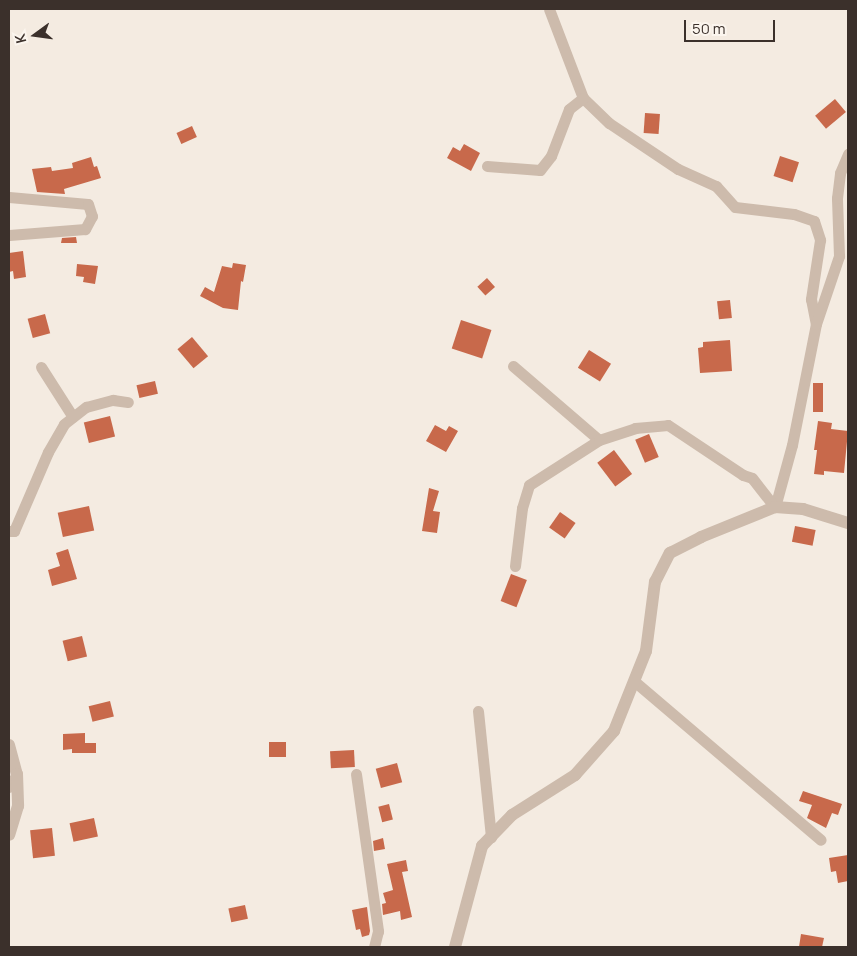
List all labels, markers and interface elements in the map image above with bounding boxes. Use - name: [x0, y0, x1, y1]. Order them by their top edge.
- north arrow: [10, 10, 60, 60]
- scale bar: [687, 10, 778, 42]
- text: 50 m: [692, 18, 726, 39]
- text: K: [10, 32, 30, 45]

